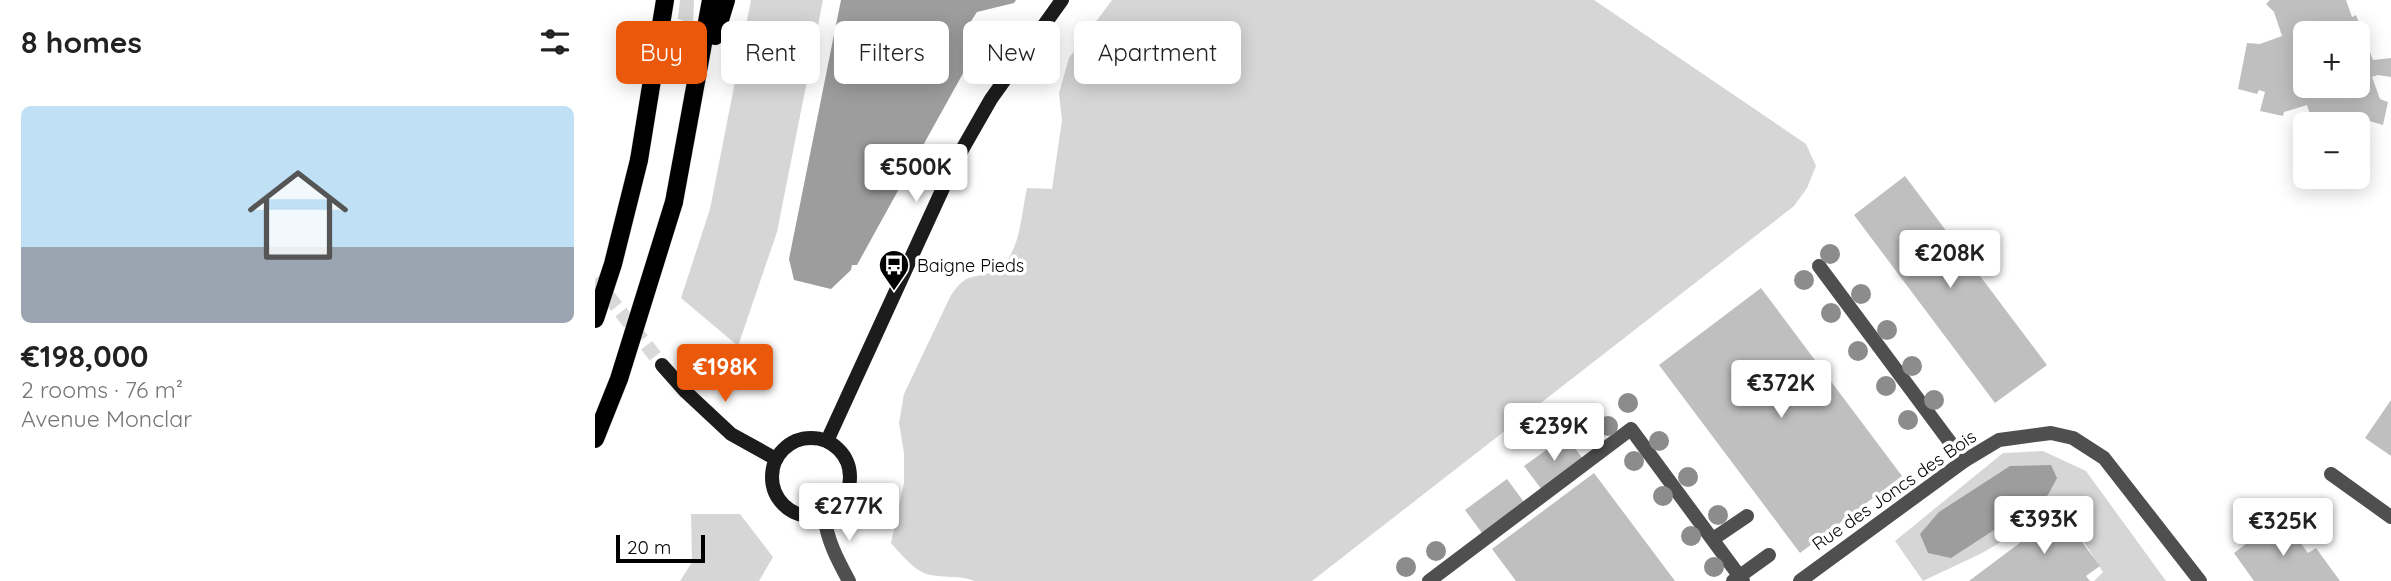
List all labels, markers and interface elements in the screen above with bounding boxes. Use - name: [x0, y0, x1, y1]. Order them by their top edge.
- chip: Buy: [616, 21, 707, 84]
- chip: Rent: [721, 21, 820, 84]
- chip: Filters: [834, 21, 949, 84]
- chip: New: [963, 21, 1060, 84]
- chip: Apartment: [1074, 21, 1241, 84]
- map controls: [2293, 21, 2370, 189]
- button: +: [2293, 21, 2370, 98]
- text: 8 homes: [21, 23, 142, 61]
- icon: filters: [536, 23, 574, 61]
- button: −: [2293, 112, 2370, 189]
- pin: €500K: [867, 144, 965, 204]
- icon: home: [235, 152, 361, 278]
- text: €500K: [881, 152, 951, 181]
- pin: €208K: [1901, 230, 1999, 290]
- text: €208K: [1915, 238, 1985, 267]
- bus stop icon: Baigne Pieds: [877, 248, 911, 292]
- place label: Baigne Pieds: [917, 254, 1024, 277]
- text: €198,000: [21, 337, 148, 375]
- pin: €198K: [676, 344, 774, 404]
- text: €198K: [693, 352, 757, 381]
- pin: €372K: [1732, 360, 1830, 420]
- text: €372K: [1747, 368, 1815, 397]
- text: 2 rooms · 76 m²: [21, 375, 183, 404]
- text: Avenue Monclar: [21, 404, 192, 433]
- pin: €239K: [1505, 404, 1603, 463]
- text: €239K: [1520, 411, 1588, 440]
- street label: Rue des Joncs des Bois: [1807, 425, 1981, 555]
- pin: €277K: [800, 484, 898, 543]
- text: €277K: [815, 491, 883, 520]
- pin: €393K: [1995, 496, 2093, 556]
- pin: €325K: [2234, 498, 2332, 558]
- text: €393K: [2010, 504, 2078, 533]
- text: €325K: [2249, 506, 2317, 535]
- scale bar: [616, 532, 705, 564]
- text: 20 m: [627, 535, 671, 559]

